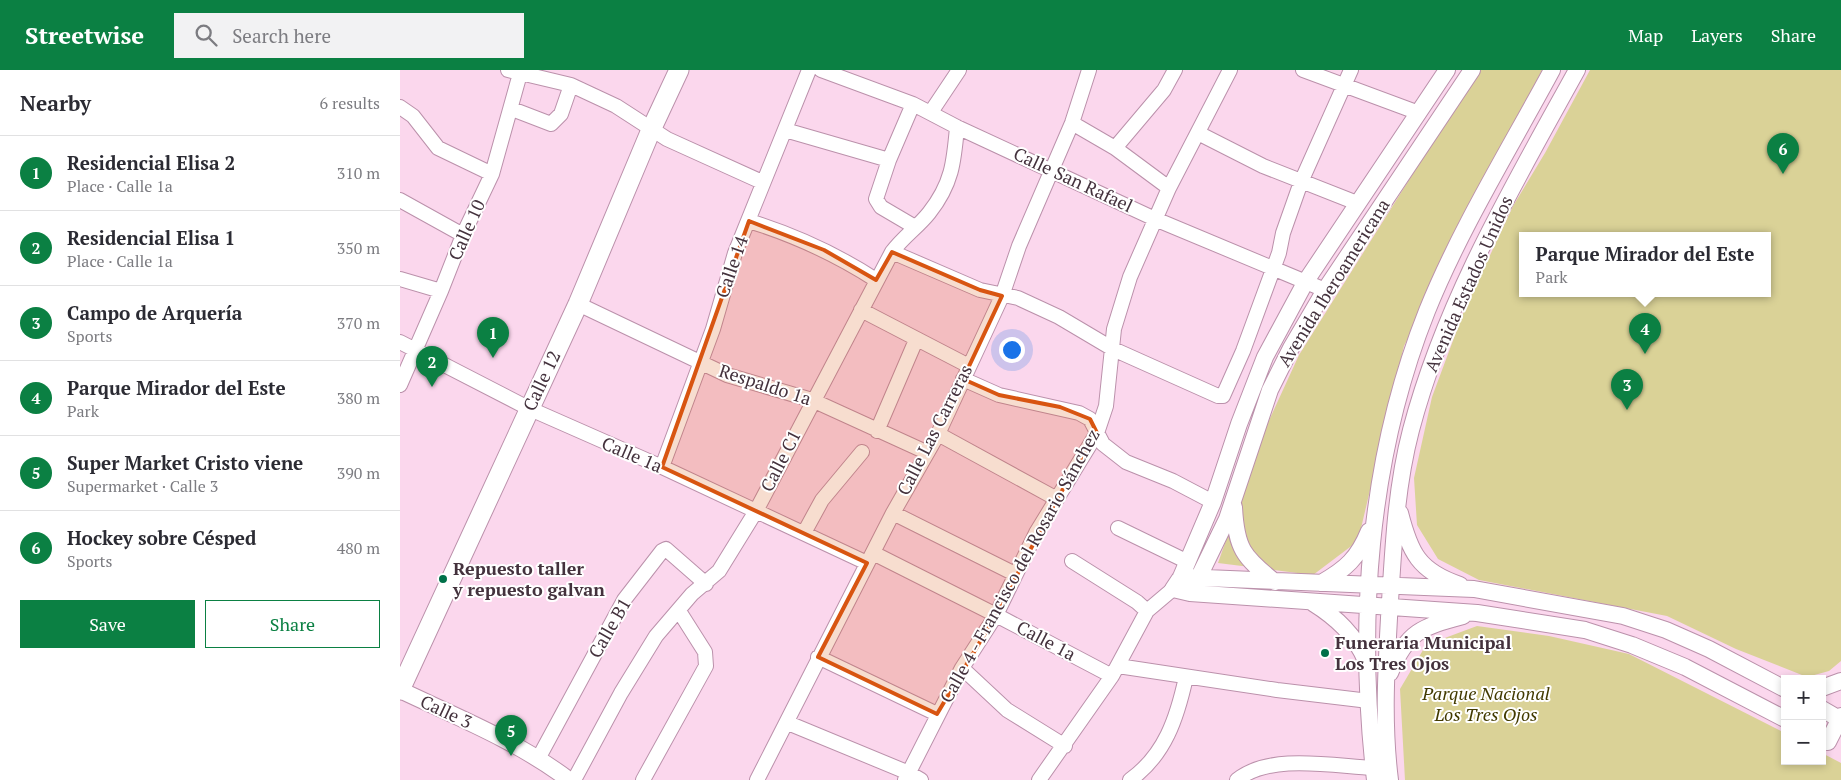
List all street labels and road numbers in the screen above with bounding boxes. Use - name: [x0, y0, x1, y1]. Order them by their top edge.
- street label: Calle San Rafael: [1010, 141, 1137, 217]
- street label: Avenida Estados Unidos: [1418, 192, 1518, 375]
- street label: Avenida Iberoamericana: [1272, 194, 1395, 371]
- street label: Calle 10: [442, 195, 490, 264]
- street label: Calle 14: [709, 232, 753, 301]
- street label: Calle 12: [517, 346, 566, 415]
- street label: Respaldo 1a: [716, 358, 815, 410]
- street label: Calle Las Carreras: [891, 360, 977, 499]
- street label: Calle 4 - Francisco del Rosario Sánchez: [934, 424, 1105, 707]
- street label: Calle C1: [754, 426, 806, 495]
- street label: Calle 1a: [598, 431, 666, 478]
- street label: Calle B1: [582, 593, 636, 662]
- street label: Calle 1a: [1013, 615, 1080, 666]
- street label: Calle 3: [417, 689, 476, 733]

